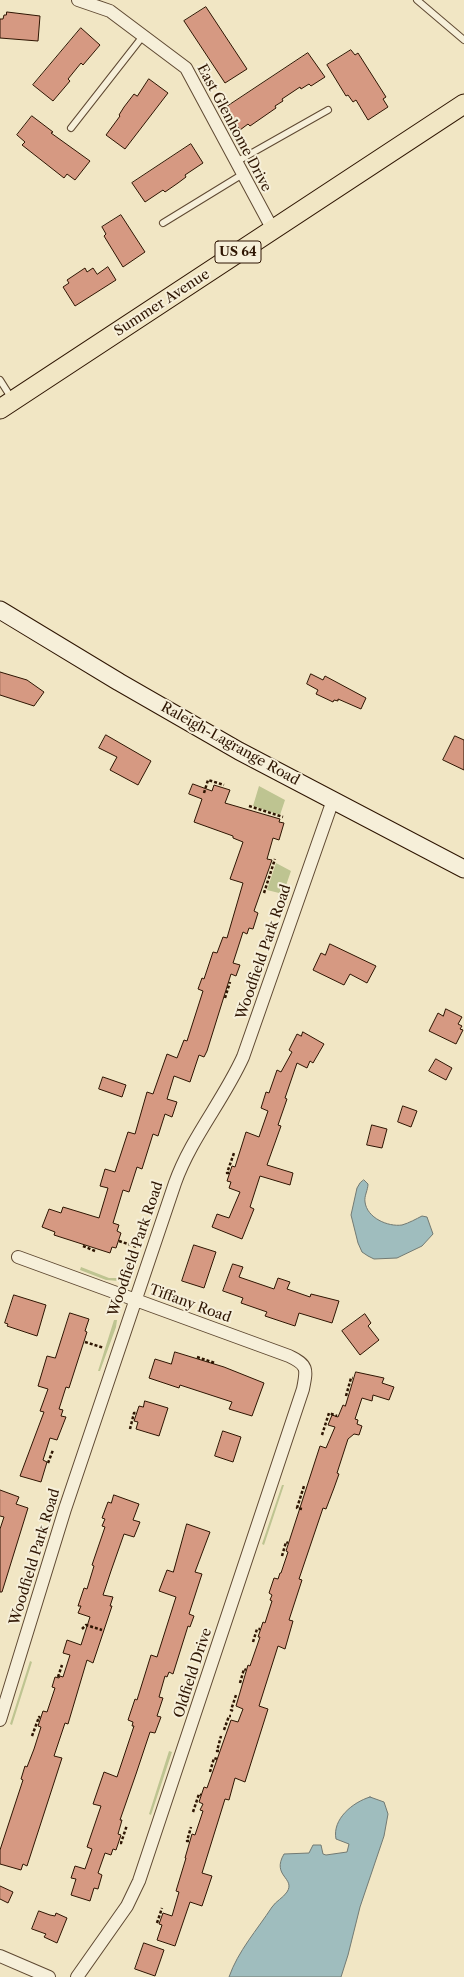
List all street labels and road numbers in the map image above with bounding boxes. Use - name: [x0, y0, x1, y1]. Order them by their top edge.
- street label: East Glenhome Drive: [193, 61, 275, 195]
- road number: US 64: [215, 241, 261, 263]
- street label: Summer Avenue: [111, 266, 213, 340]
- street label: Raleigh-Lagrange Road: [158, 699, 302, 789]
- street label: Woodfield Park Road: [233, 882, 295, 1022]
- street label: Woodfield Park Road: [105, 1179, 167, 1319]
- street label: Tiffany Road: [147, 1281, 233, 1327]
- street label: Woodfield Park Road: [6, 1487, 64, 1627]
- street label: Oldfield Drive: [171, 1626, 215, 1720]

